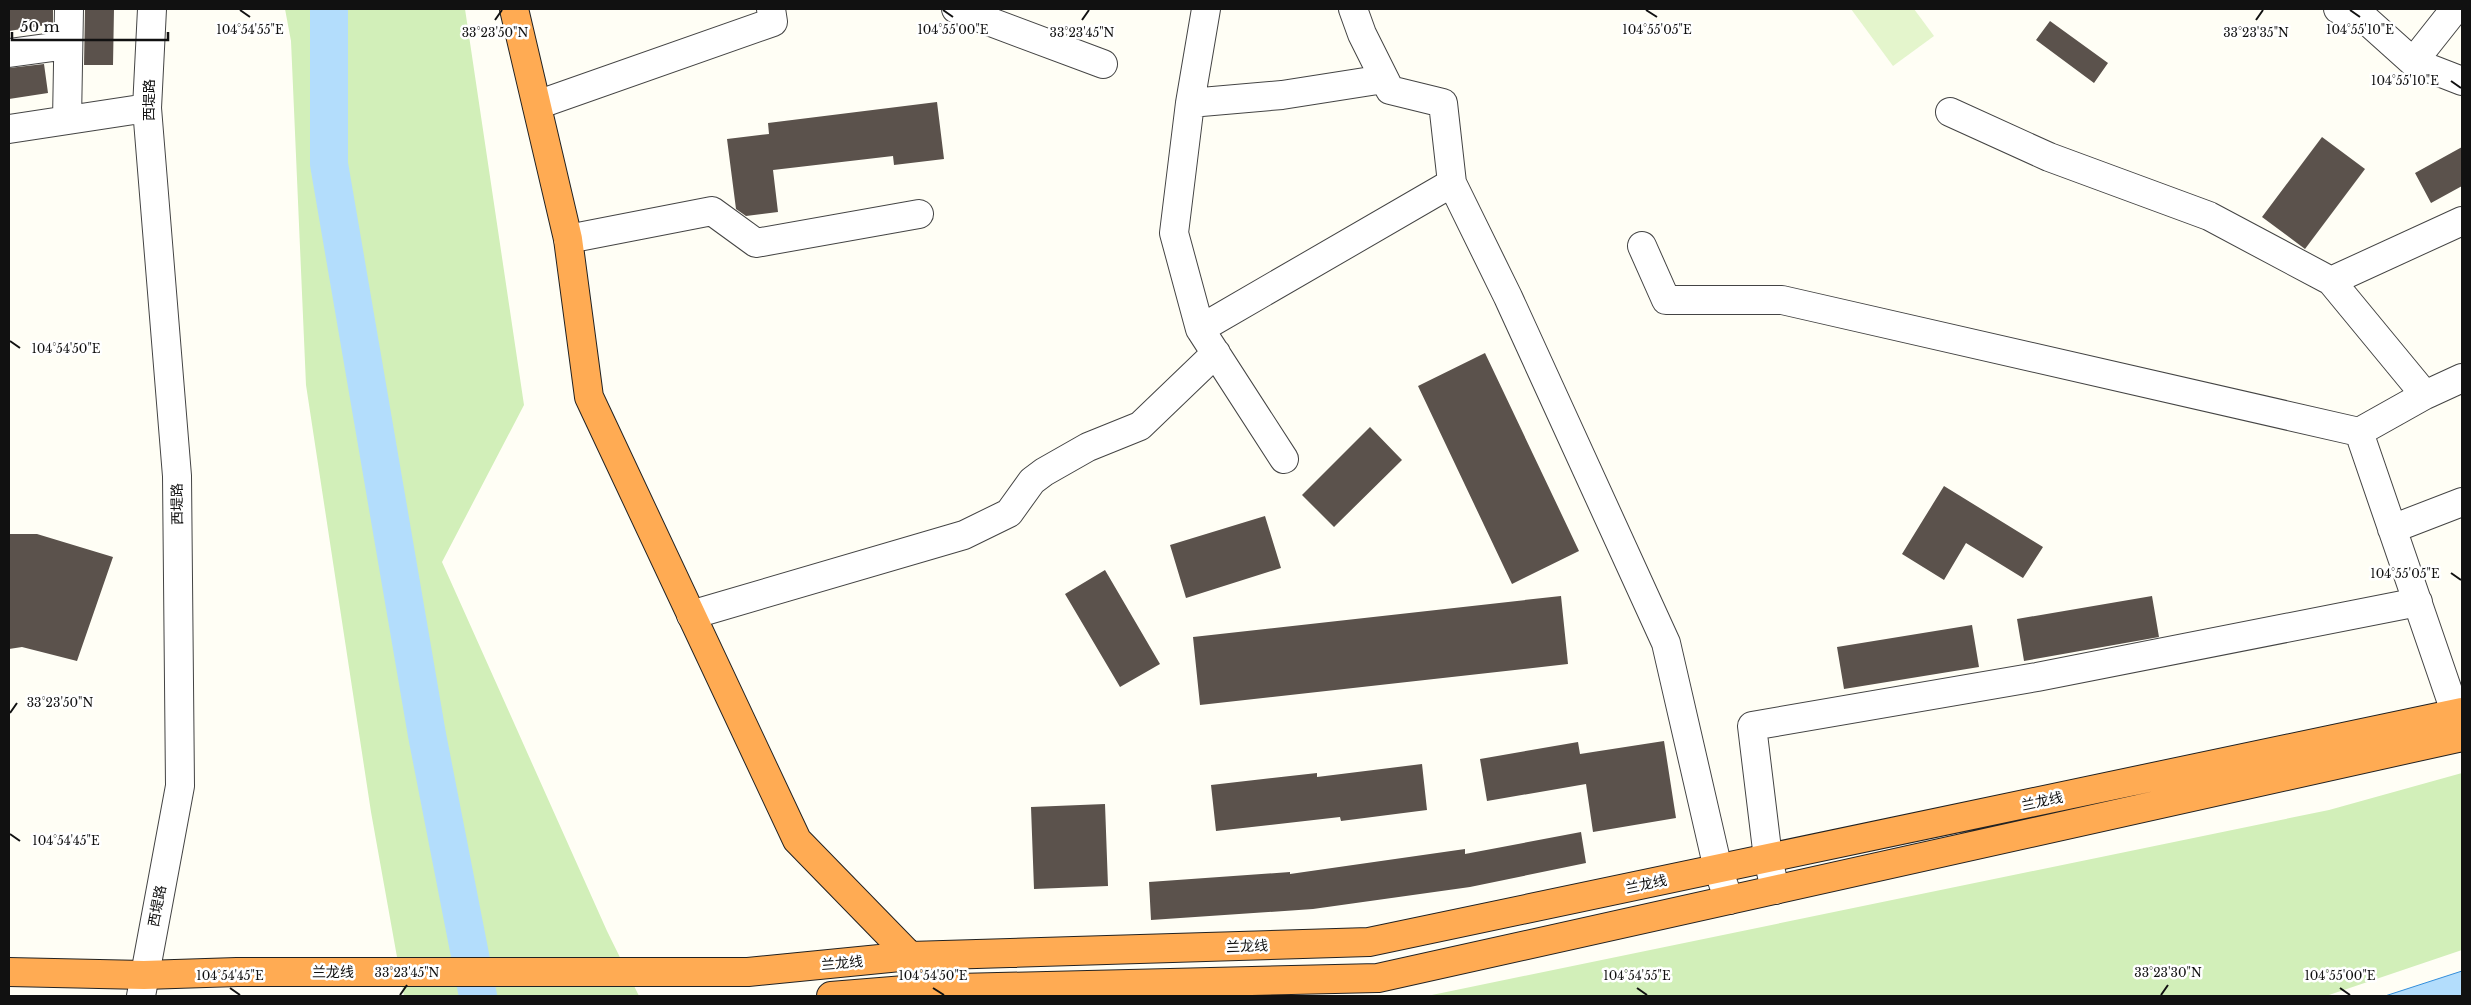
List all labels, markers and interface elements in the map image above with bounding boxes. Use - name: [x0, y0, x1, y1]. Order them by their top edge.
- scale bar: [12, 10, 169, 42]
- text: 50 m: [20, 17, 60, 36]
- text: 104°54'55"E: [216, 22, 284, 37]
- text: 104°55'00"E: [917, 22, 989, 37]
- text: 104°55'05"E: [1622, 22, 1692, 37]
- text: 104°55'10"E: [2326, 22, 2394, 37]
- text: 33°23'50"N: [462, 25, 528, 40]
- text: 33°23'45"N: [1050, 25, 1115, 40]
- text: 33°23'35"N: [2223, 25, 2289, 40]
- text: 104°55'10"E: [2371, 73, 2439, 88]
- street label: 西堤路: [140, 79, 158, 121]
- text: 104°54'50"E: [31, 341, 101, 356]
- street label: 西堤路: [168, 483, 186, 525]
- text: 104°55'05"E: [2370, 566, 2440, 581]
- text: 33°23'50"N: [27, 695, 93, 710]
- street label: 兰龙线: [2020, 788, 2064, 814]
- text: 104°54'45"E: [32, 833, 100, 848]
- street label: 兰龙线: [1624, 871, 1668, 897]
- street label: 西堤路: [144, 884, 170, 928]
- street label: 兰龙线: [1226, 936, 1268, 956]
- street label: 兰龙线: [820, 952, 864, 974]
- street label: 兰龙线: [312, 963, 354, 981]
- text: 33°23'45"N: [375, 965, 440, 980]
- text: 33°23'30"N: [2134, 965, 2202, 980]
- text: 104°54'45"E: [196, 968, 264, 983]
- text: 104°54'50"E: [898, 968, 968, 983]
- text: 104°54'55"E: [1603, 968, 1671, 983]
- text: 104°55'00"E: [2304, 968, 2376, 983]

